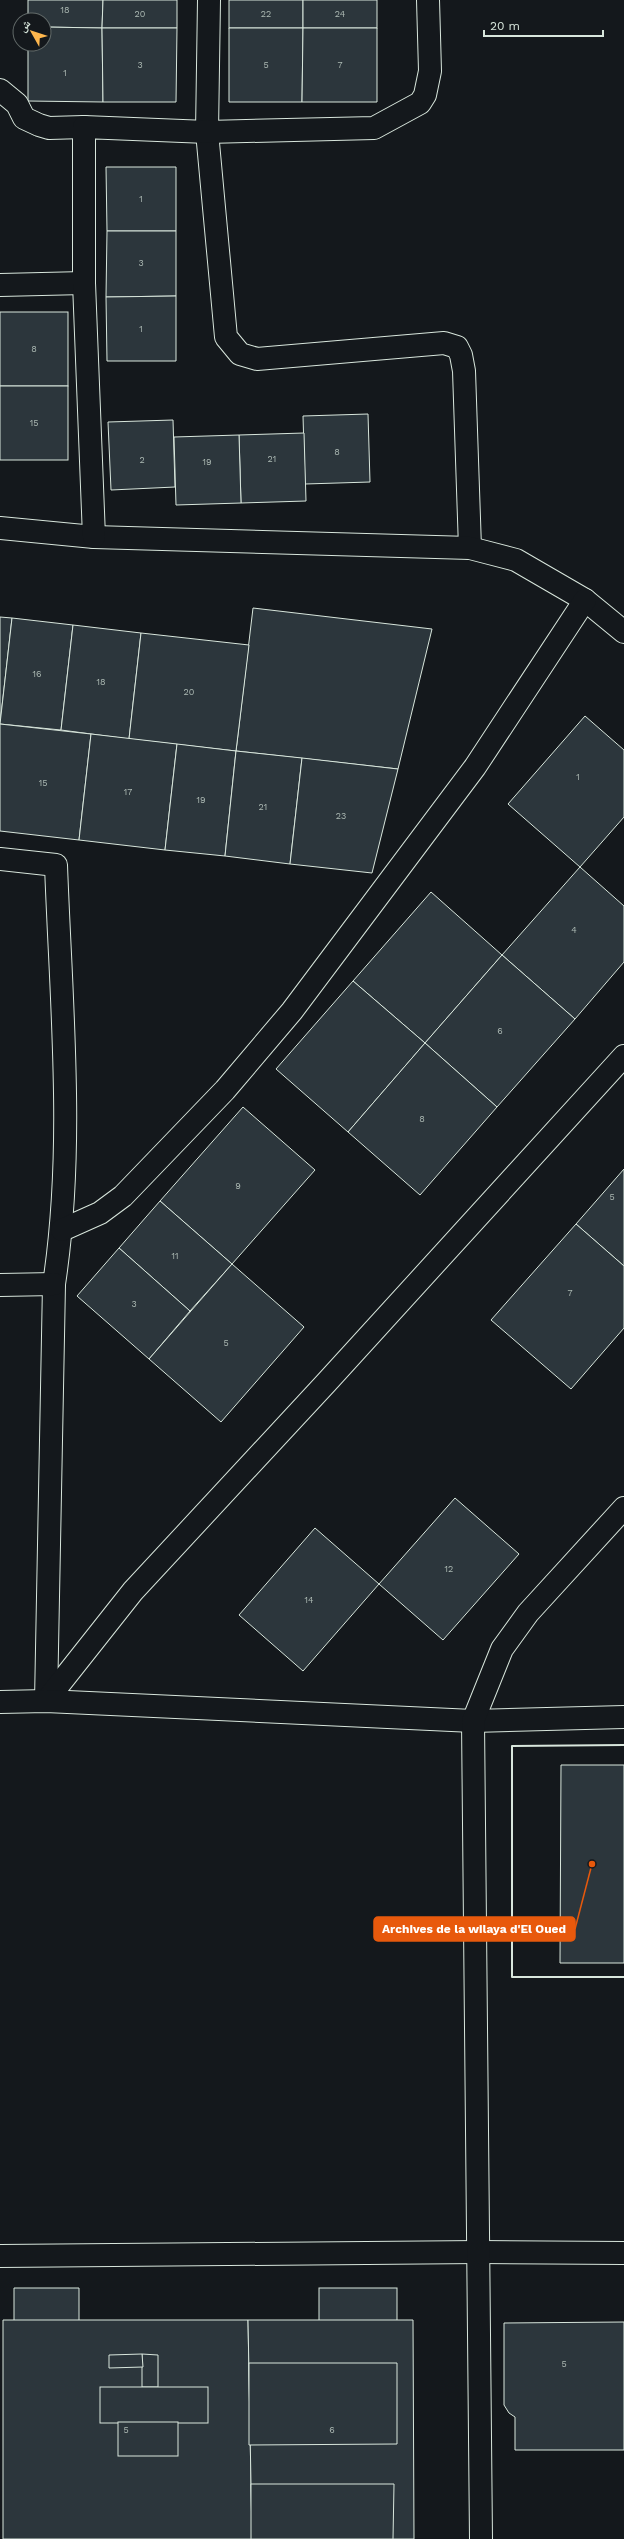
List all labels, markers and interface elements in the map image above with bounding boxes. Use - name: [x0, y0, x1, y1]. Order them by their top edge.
- house number: 18: [60, 5, 70, 15]
- house number: 20: [135, 9, 146, 19]
- house number: 22: [261, 9, 271, 19]
- house number: 24: [335, 9, 346, 19]
- north arrow: [12, 12, 52, 52]
- scale bar: [484, 12, 603, 38]
- text: ش: [16, 17, 34, 35]
- text: 20 m: [490, 19, 520, 33]
- house number: 3: [137, 60, 143, 70]
- house number: 5: [263, 60, 269, 70]
- house number: 7: [337, 60, 343, 70]
- house number: 1: [63, 68, 67, 78]
- house number: 1: [139, 194, 143, 204]
- house number: 3: [138, 258, 144, 268]
- house number: 1: [139, 324, 143, 334]
- house number: 8: [31, 344, 37, 354]
- house number: 15: [30, 418, 38, 428]
- house number: 8: [334, 447, 340, 457]
- house number: 21: [268, 454, 276, 464]
- house number: 2: [139, 455, 145, 465]
- house number: 19: [202, 457, 212, 467]
- house number: 16: [33, 669, 41, 679]
- house number: 18: [96, 677, 106, 687]
- house number: 20: [184, 687, 195, 697]
- house number: 1: [576, 772, 580, 782]
- house number: 15: [39, 778, 47, 788]
- house number: 17: [124, 787, 132, 797]
- house number: 19: [196, 795, 206, 805]
- house number: 21: [259, 802, 267, 812]
- house number: 23: [336, 811, 346, 821]
- house number: 4: [571, 925, 577, 935]
- house number: 6: [497, 1026, 503, 1036]
- house number: 8: [419, 1114, 425, 1124]
- house number: 9: [235, 1181, 241, 1191]
- house number: 5: [609, 1192, 615, 1202]
- house number: 11: [171, 1251, 179, 1261]
- house number: 7: [567, 1288, 573, 1298]
- house number: 3: [131, 1299, 137, 1309]
- house number: 5: [223, 1338, 229, 1348]
- house number: 12: [445, 1564, 453, 1574]
- house number: 14: [304, 1595, 314, 1605]
- callout: Archives de la wilaya d'El Oued: [374, 1917, 575, 1941]
- text: Archives de la wilaya d'El Oued: [382, 1922, 566, 1936]
- house number: 5: [561, 2359, 567, 2369]
- house number: 5: [123, 2425, 129, 2435]
- house number: 6: [329, 2425, 335, 2435]

